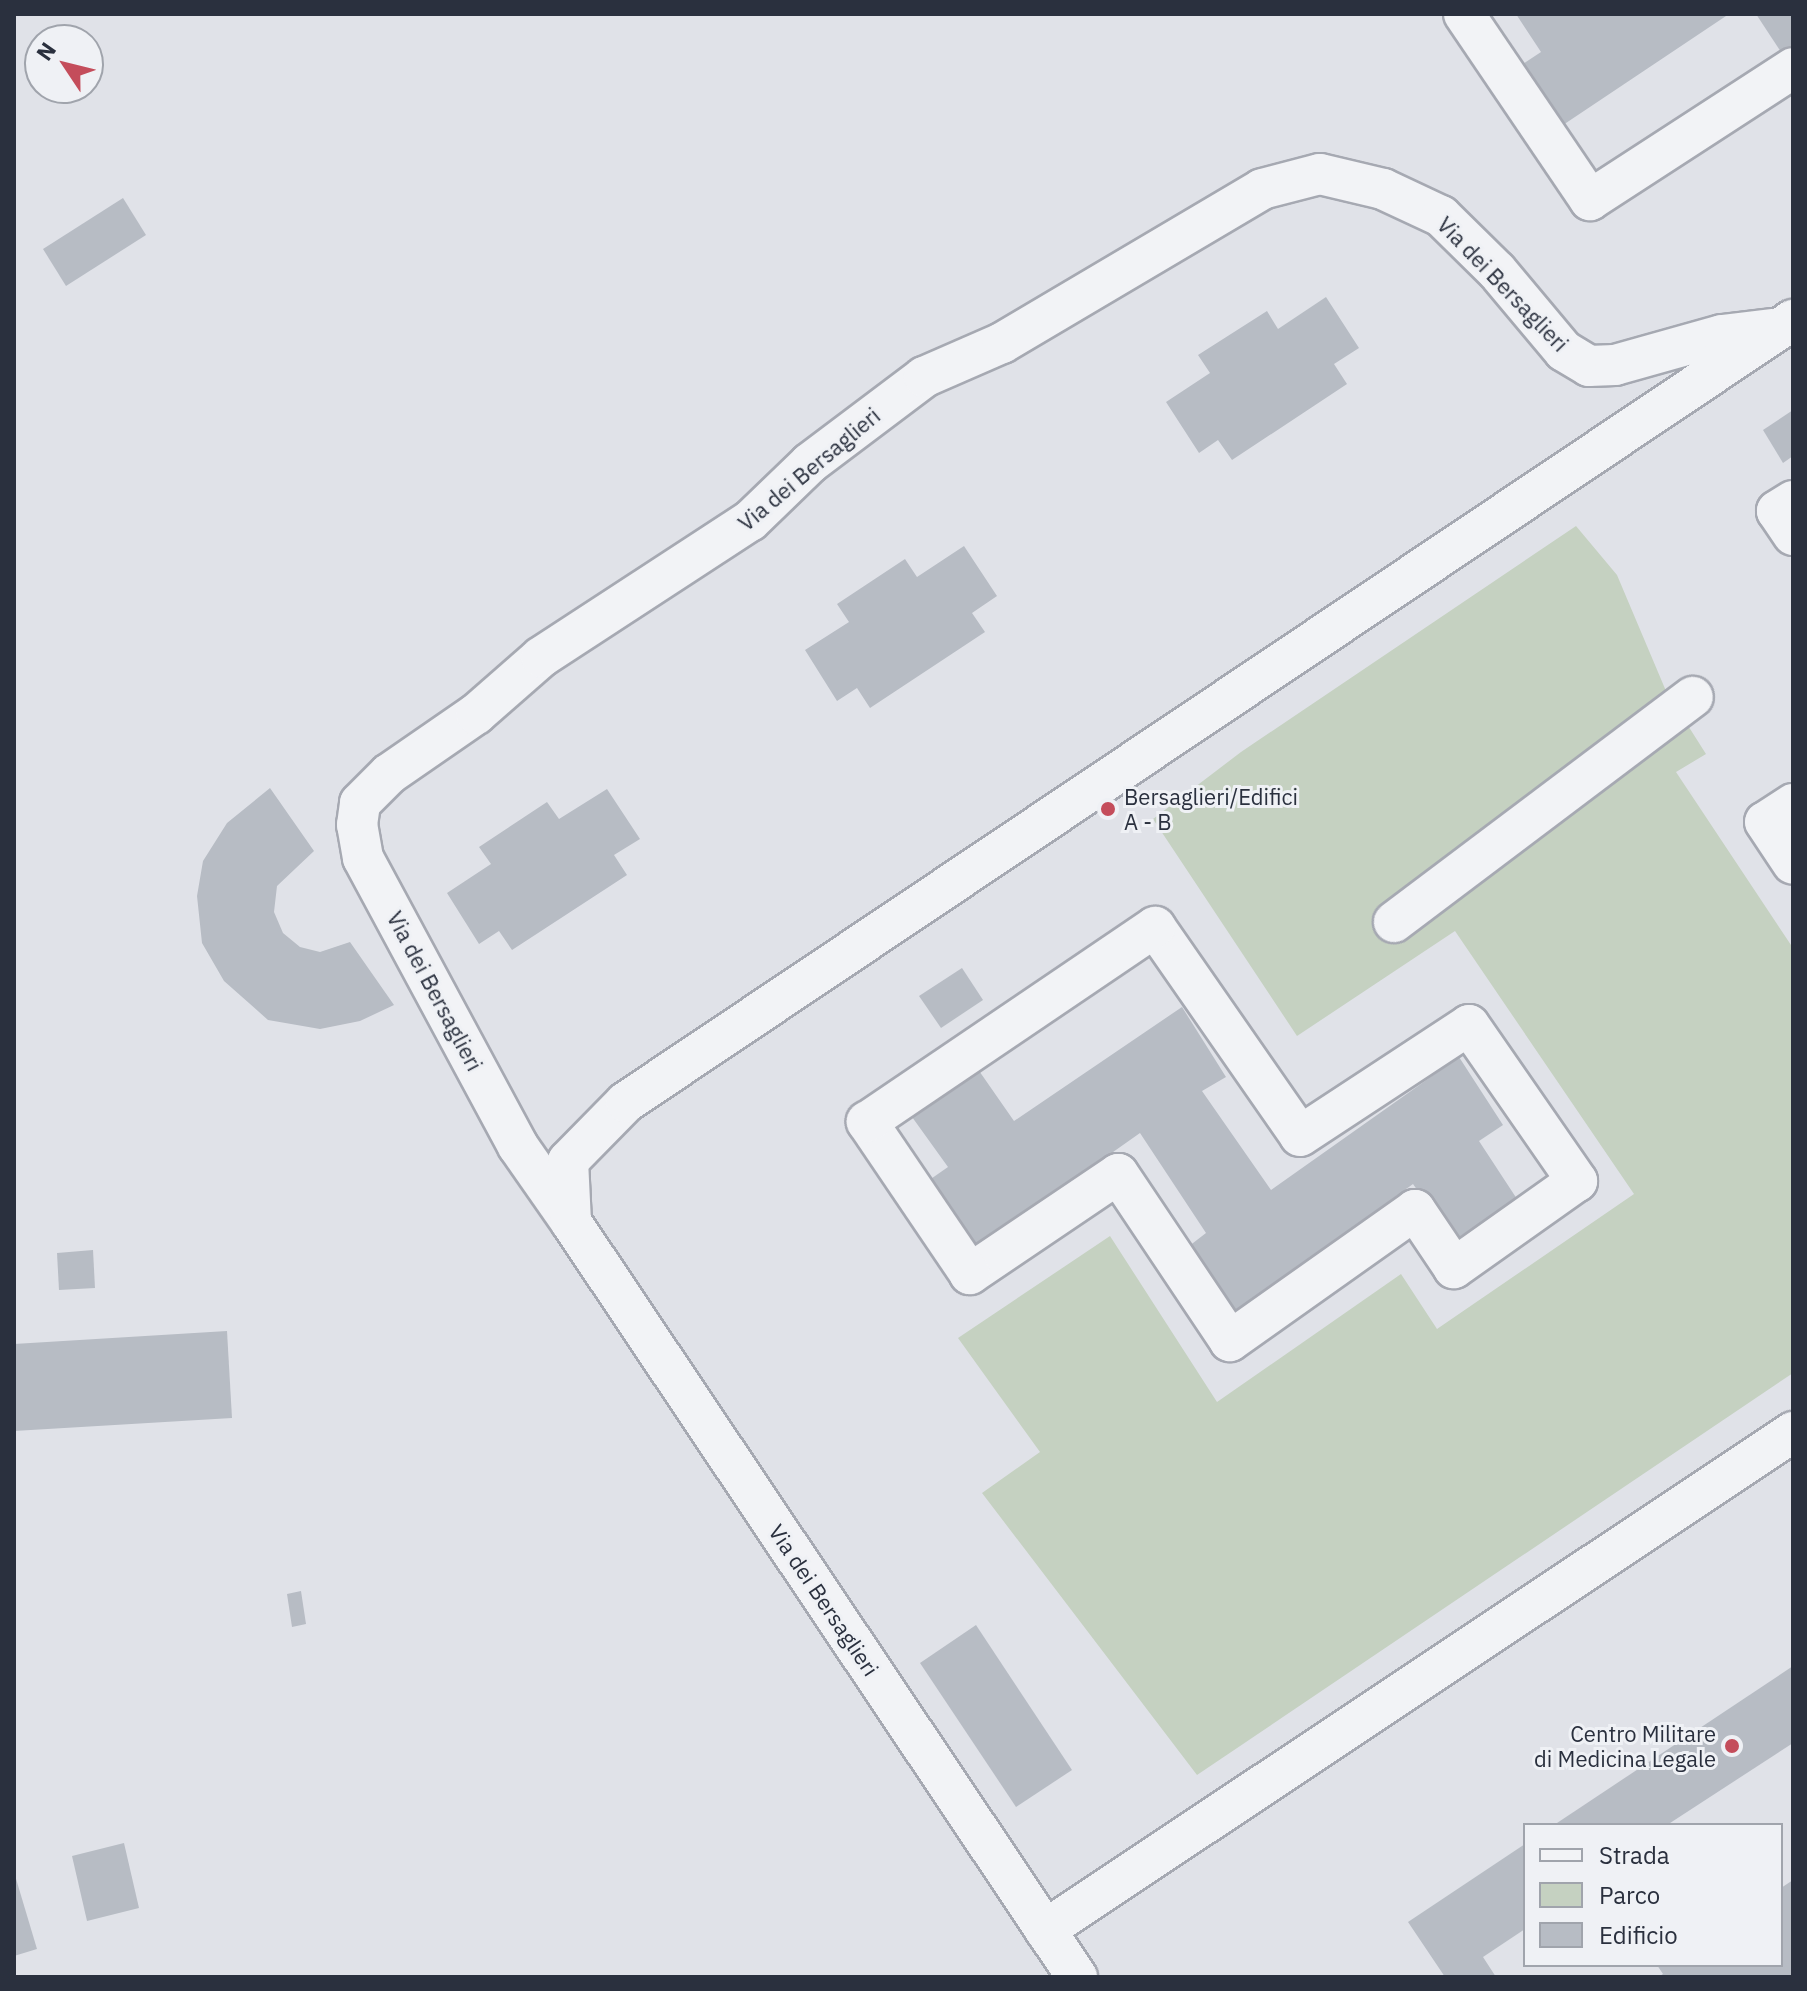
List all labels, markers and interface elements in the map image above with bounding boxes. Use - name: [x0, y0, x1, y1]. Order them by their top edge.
- north arrow: [24, 24, 104, 104]
- text: N: [29, 36, 62, 66]
- street label: Via dei Bersaglieri: [1432, 211, 1574, 357]
- street label: Via dei Bersaglieri: [733, 402, 885, 536]
- place label: Bersaglieri/Edifici A - B: [1124, 783, 1298, 834]
- marker: Bersaglieri/Edifici A - B: [1099, 800, 1117, 818]
- street label: Via dei Bersaglieri: [382, 907, 488, 1075]
- street label: Via dei Bersaglieri: [764, 1519, 884, 1681]
- place label: Centro Militare di Medicina Legale: [1534, 1720, 1716, 1772]
- marker: Centro Militare di Medicina Legale: [1723, 1737, 1741, 1755]
- legend: [1523, 1823, 1783, 1967]
- text: Strada: [1599, 1839, 1670, 1871]
- text: Parco: [1599, 1879, 1660, 1911]
- text: Edificio: [1599, 1919, 1678, 1951]

